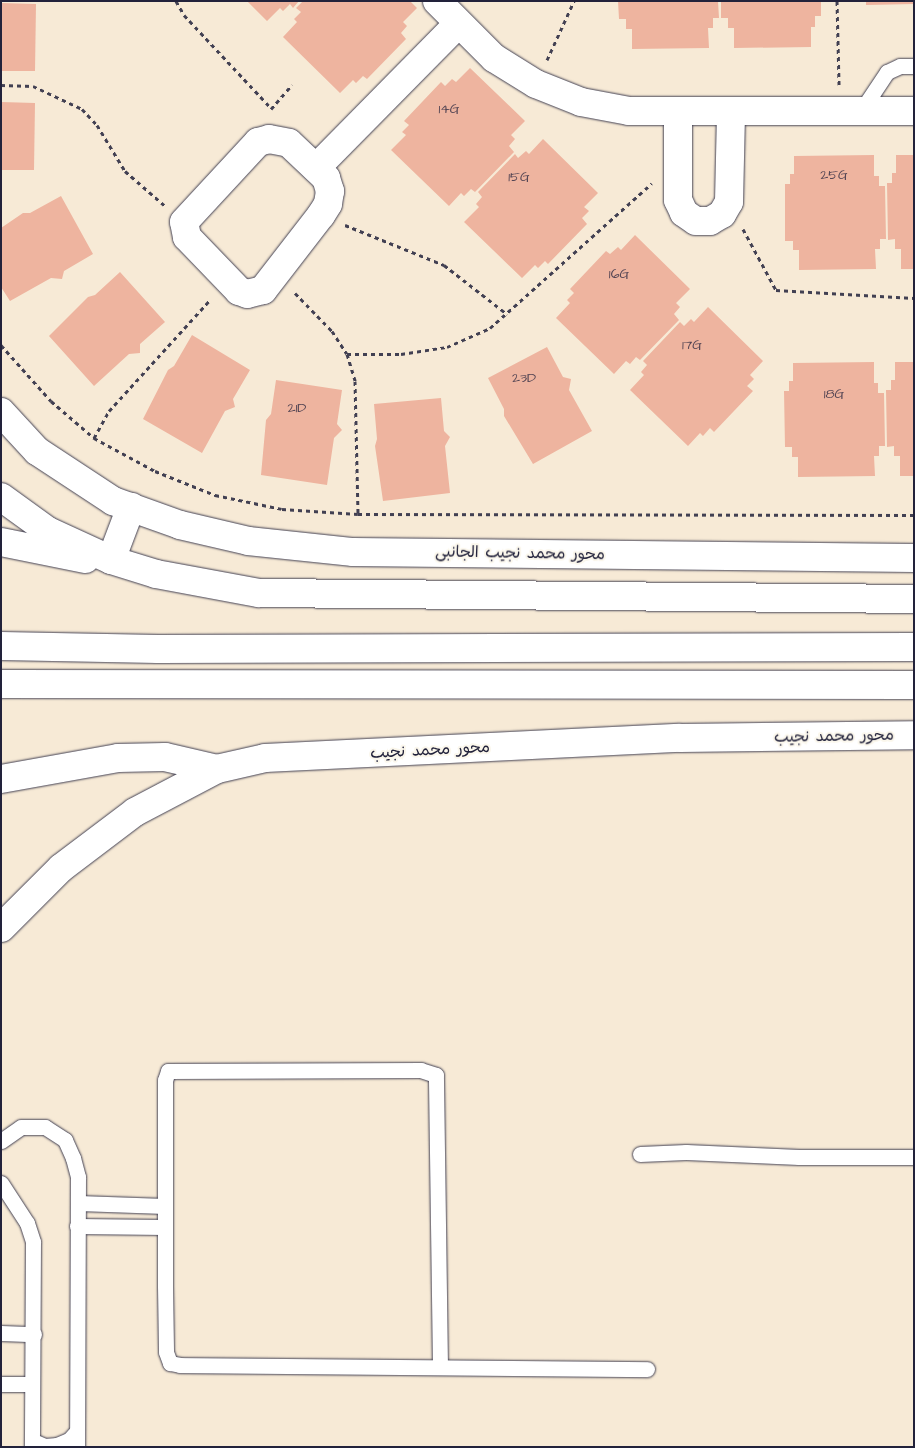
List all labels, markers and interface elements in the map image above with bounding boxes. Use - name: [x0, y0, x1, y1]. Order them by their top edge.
- house number: 14G: [438, 101, 460, 117]
- house number: 25G: [820, 167, 848, 183]
- house number: 15G: [508, 169, 530, 185]
- house number: 16G: [609, 266, 629, 282]
- house number: 17G: [682, 337, 702, 353]
- house number: 23D: [512, 370, 536, 386]
- house number: 18G: [824, 386, 844, 402]
- house number: 21D: [288, 400, 306, 416]
- street label: محور محمد نجيب الجانبى: [435, 542, 605, 564]
- street label: محور محمد نجيب: [774, 725, 894, 747]
- street label: محور محمد نجيب: [370, 737, 490, 763]

